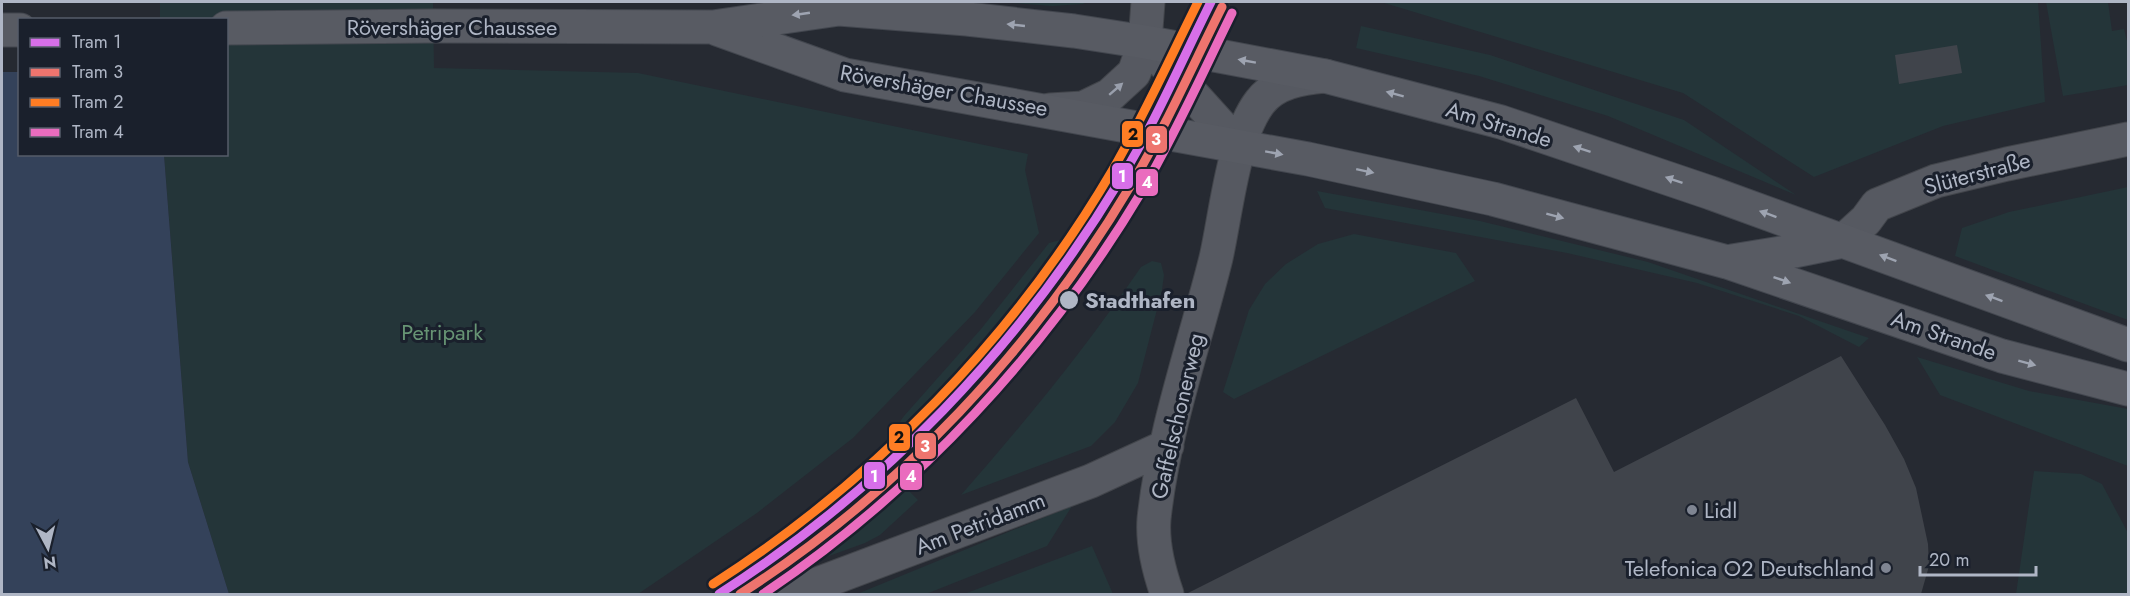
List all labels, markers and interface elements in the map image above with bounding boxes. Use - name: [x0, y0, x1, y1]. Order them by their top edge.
- one-way arrow: [792, 10, 811, 19]
- street label: Rövershäger Chaussee: [347, 11, 557, 43]
- legend: [18, 18, 228, 156]
- one-way arrow: [1007, 20, 1026, 29]
- text: Tram 1: [72, 29, 121, 55]
- street label: Rövershäger Chaussee: [838, 56, 1050, 124]
- one-way arrow: [1237, 56, 1256, 65]
- text: Tram 3: [72, 59, 123, 85]
- one-way arrow: [1108, 83, 1123, 96]
- text: Tram 2: [72, 89, 123, 115]
- one-way arrow: [1386, 89, 1404, 98]
- street label: Am Strande: [1442, 93, 1556, 155]
- text: Tram 4: [72, 119, 124, 145]
- line badge: 2: [1121, 120, 1144, 148]
- text: 2: [1128, 123, 1138, 146]
- line badge: 3: [1145, 125, 1168, 154]
- text: 3: [1151, 128, 1161, 151]
- street label: Slüterstraße: [1920, 143, 2034, 203]
- one-way arrow: [1573, 144, 1591, 154]
- one-way arrow: [1264, 149, 1283, 158]
- line badge: 1: [1111, 162, 1134, 190]
- text: 1: [1118, 165, 1126, 188]
- one-way arrow: [1356, 167, 1374, 177]
- line badge: 4: [1135, 168, 1159, 197]
- text: 4: [1141, 171, 1153, 194]
- one-way arrow: [1665, 175, 1683, 185]
- one-way arrow: [1759, 208, 1777, 218]
- one-way arrow: [1546, 211, 1564, 221]
- one-way arrow: [1879, 253, 1897, 262]
- one-way arrow: [1773, 276, 1791, 286]
- place label: Stadthafen: [1085, 284, 1195, 316]
- marker: Stadthafen: [1058, 289, 1080, 311]
- one-way arrow: [1985, 292, 2003, 302]
- street label: Am Strande: [1887, 302, 2001, 368]
- park label: Petripark: [401, 316, 483, 348]
- street label: Gaffelschonerweg: [1142, 330, 1212, 502]
- one-way arrow: [2018, 358, 2036, 368]
- line badge: 2: [888, 423, 911, 452]
- text: 2: [894, 426, 904, 449]
- line badge: 3: [914, 432, 937, 460]
- text: 3: [920, 435, 930, 458]
- line badge: 1: [863, 461, 886, 490]
- line badge: 4: [899, 462, 923, 491]
- text: 1: [870, 465, 878, 488]
- text: 4: [905, 465, 917, 488]
- street label: Am Petridamm: [910, 484, 1050, 562]
- place label: Lidl: [1704, 494, 1737, 526]
- marker: Lidl: [1685, 503, 1699, 517]
- north arrow: [18, 518, 78, 578]
- scale bar: [1920, 539, 2036, 577]
- text: 20 m: [1929, 547, 1969, 573]
- text: N: [42, 550, 57, 575]
- place label: Telefonica O2 Deutschland: [1625, 552, 1874, 584]
- marker: Telefonica O2 Deutschland: [1879, 561, 1893, 575]

